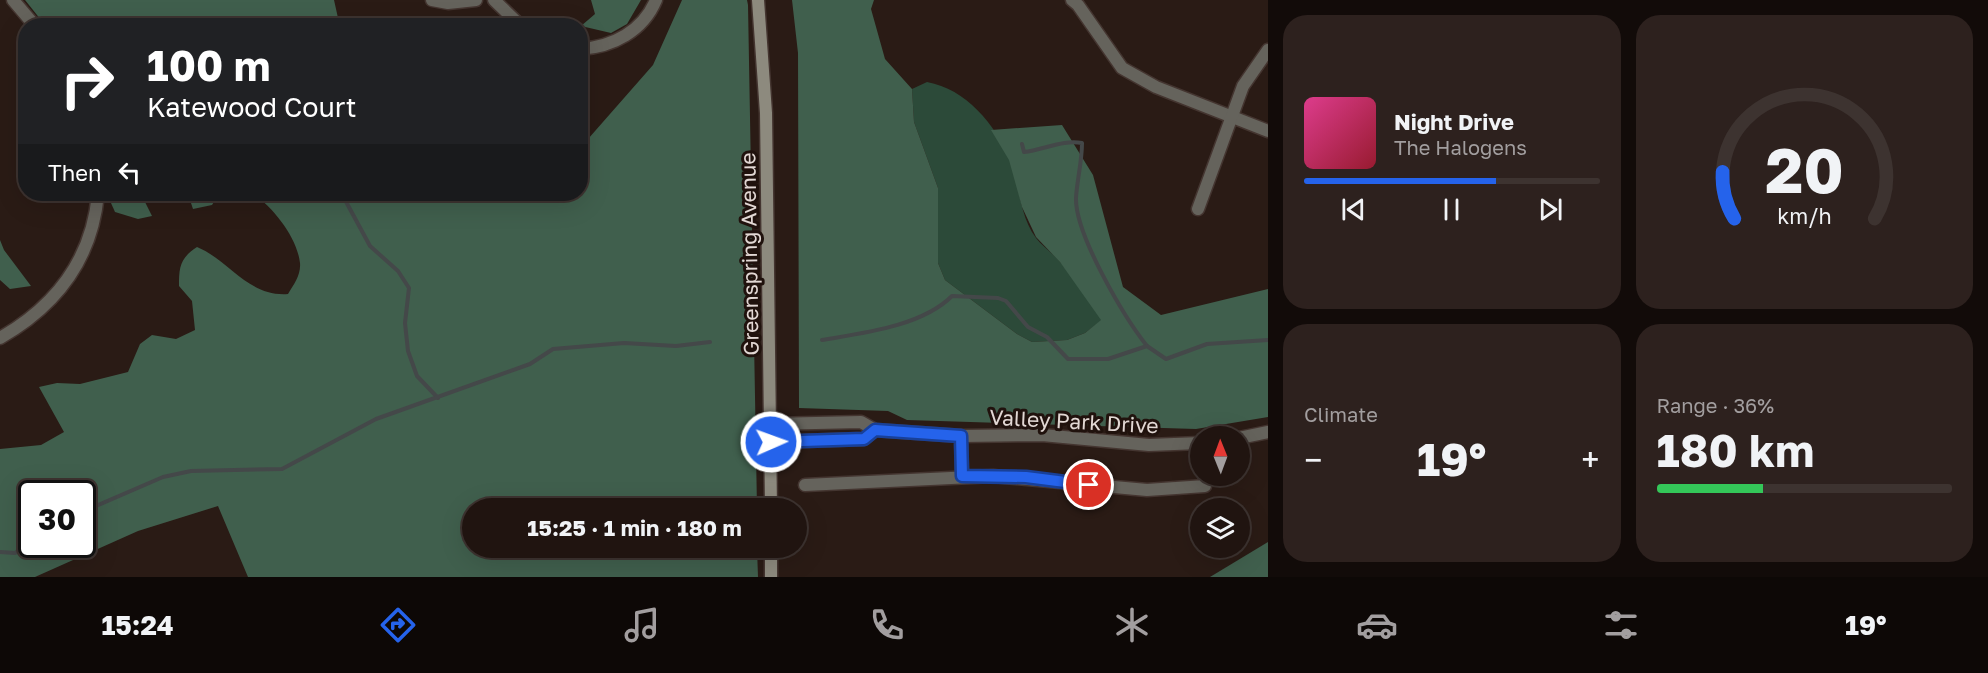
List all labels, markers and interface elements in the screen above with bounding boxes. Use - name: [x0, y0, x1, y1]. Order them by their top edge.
- text: 100 m: [147, 40, 270, 90]
- icon: right: [48, 42, 126, 120]
- text: Katewood Court: [147, 91, 357, 123]
- text: Night Drive: [1394, 108, 1514, 135]
- text: 20: [1765, 132, 1844, 207]
- text: The Halogens: [1394, 135, 1527, 159]
- street label: Greenspring Avenue: [734, 152, 764, 356]
- icon: left: [113, 156, 146, 189]
- text: Then: [48, 159, 101, 186]
- icon: previous: [1337, 193, 1370, 226]
- icon: pause: [1435, 193, 1468, 226]
- icon: next: [1534, 193, 1567, 226]
- text: km/h: [1777, 203, 1832, 229]
- text: Range · 36%: [1657, 393, 1774, 417]
- text: Climate: [1304, 402, 1378, 426]
- street label: Valley Park Drive: [989, 404, 1159, 438]
- position arrow: [739, 410, 803, 474]
- text: 180 km: [1657, 423, 1814, 477]
- north arrow: [1190, 426, 1250, 486]
- map controls: [1190, 426, 1250, 558]
- text: 19°: [1417, 432, 1486, 486]
- text: −: [1304, 440, 1322, 479]
- text: +: [1581, 440, 1600, 479]
- pin: [1063, 459, 1114, 510]
- icon: arrive: [1072, 468, 1105, 501]
- speed limit sign: 30: [18, 480, 96, 558]
- button: layers: [1190, 498, 1250, 558]
- text: 15:25 · 1 min · 180 m: [527, 514, 742, 541]
- icon: directions: [377, 604, 419, 646]
- icon: music: [621, 604, 663, 646]
- icon: phone: [866, 604, 908, 646]
- icon: climate: [1111, 604, 1153, 646]
- icon: car: [1356, 604, 1398, 646]
- icon: filters: [1600, 604, 1642, 646]
- text: 15:24: [101, 609, 174, 641]
- text: 19°: [1845, 609, 1887, 641]

